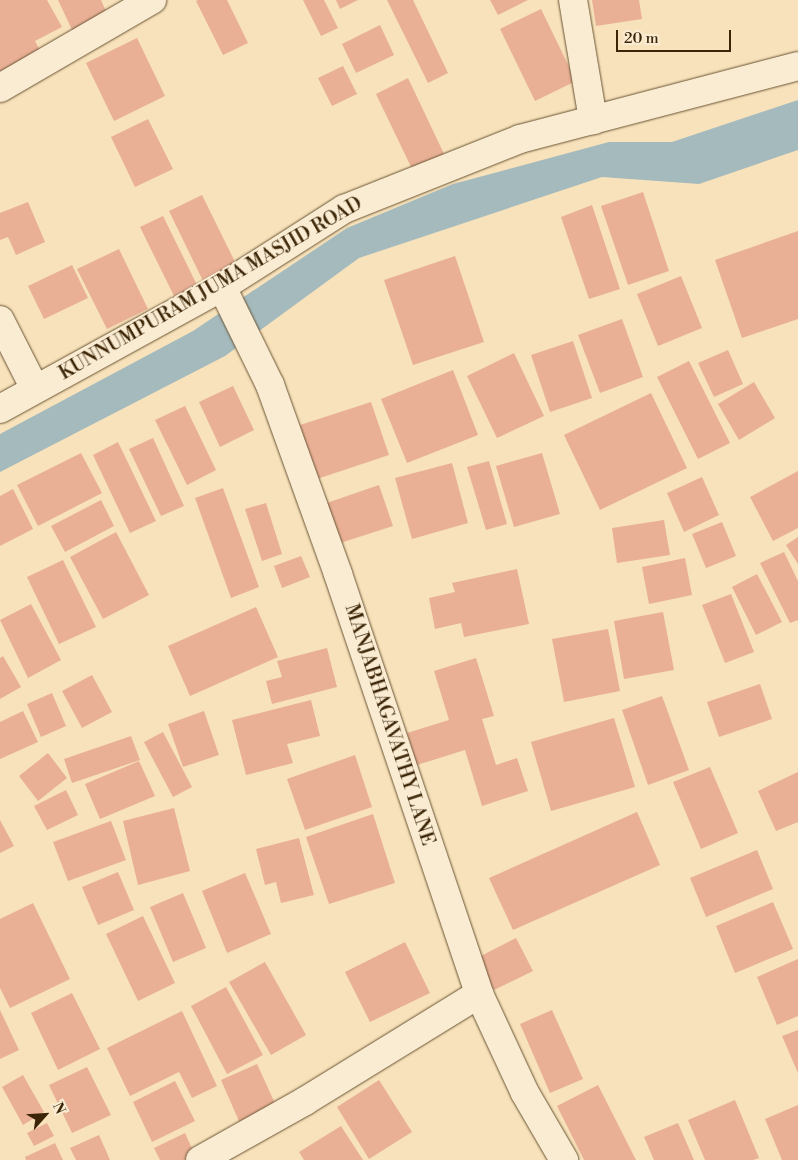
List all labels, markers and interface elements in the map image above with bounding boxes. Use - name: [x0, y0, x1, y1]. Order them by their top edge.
- scale bar: [618, 20, 733, 52]
- text: 20 m: [624, 29, 659, 48]
- street label: KUNNUMPURAM JUMA MASJID ROAD: [55, 193, 367, 385]
- street label: MANJABHAGAVATHY LANE: [339, 601, 439, 849]
- north arrow: [20, 1090, 70, 1140]
- text: N: [48, 1099, 69, 1117]

